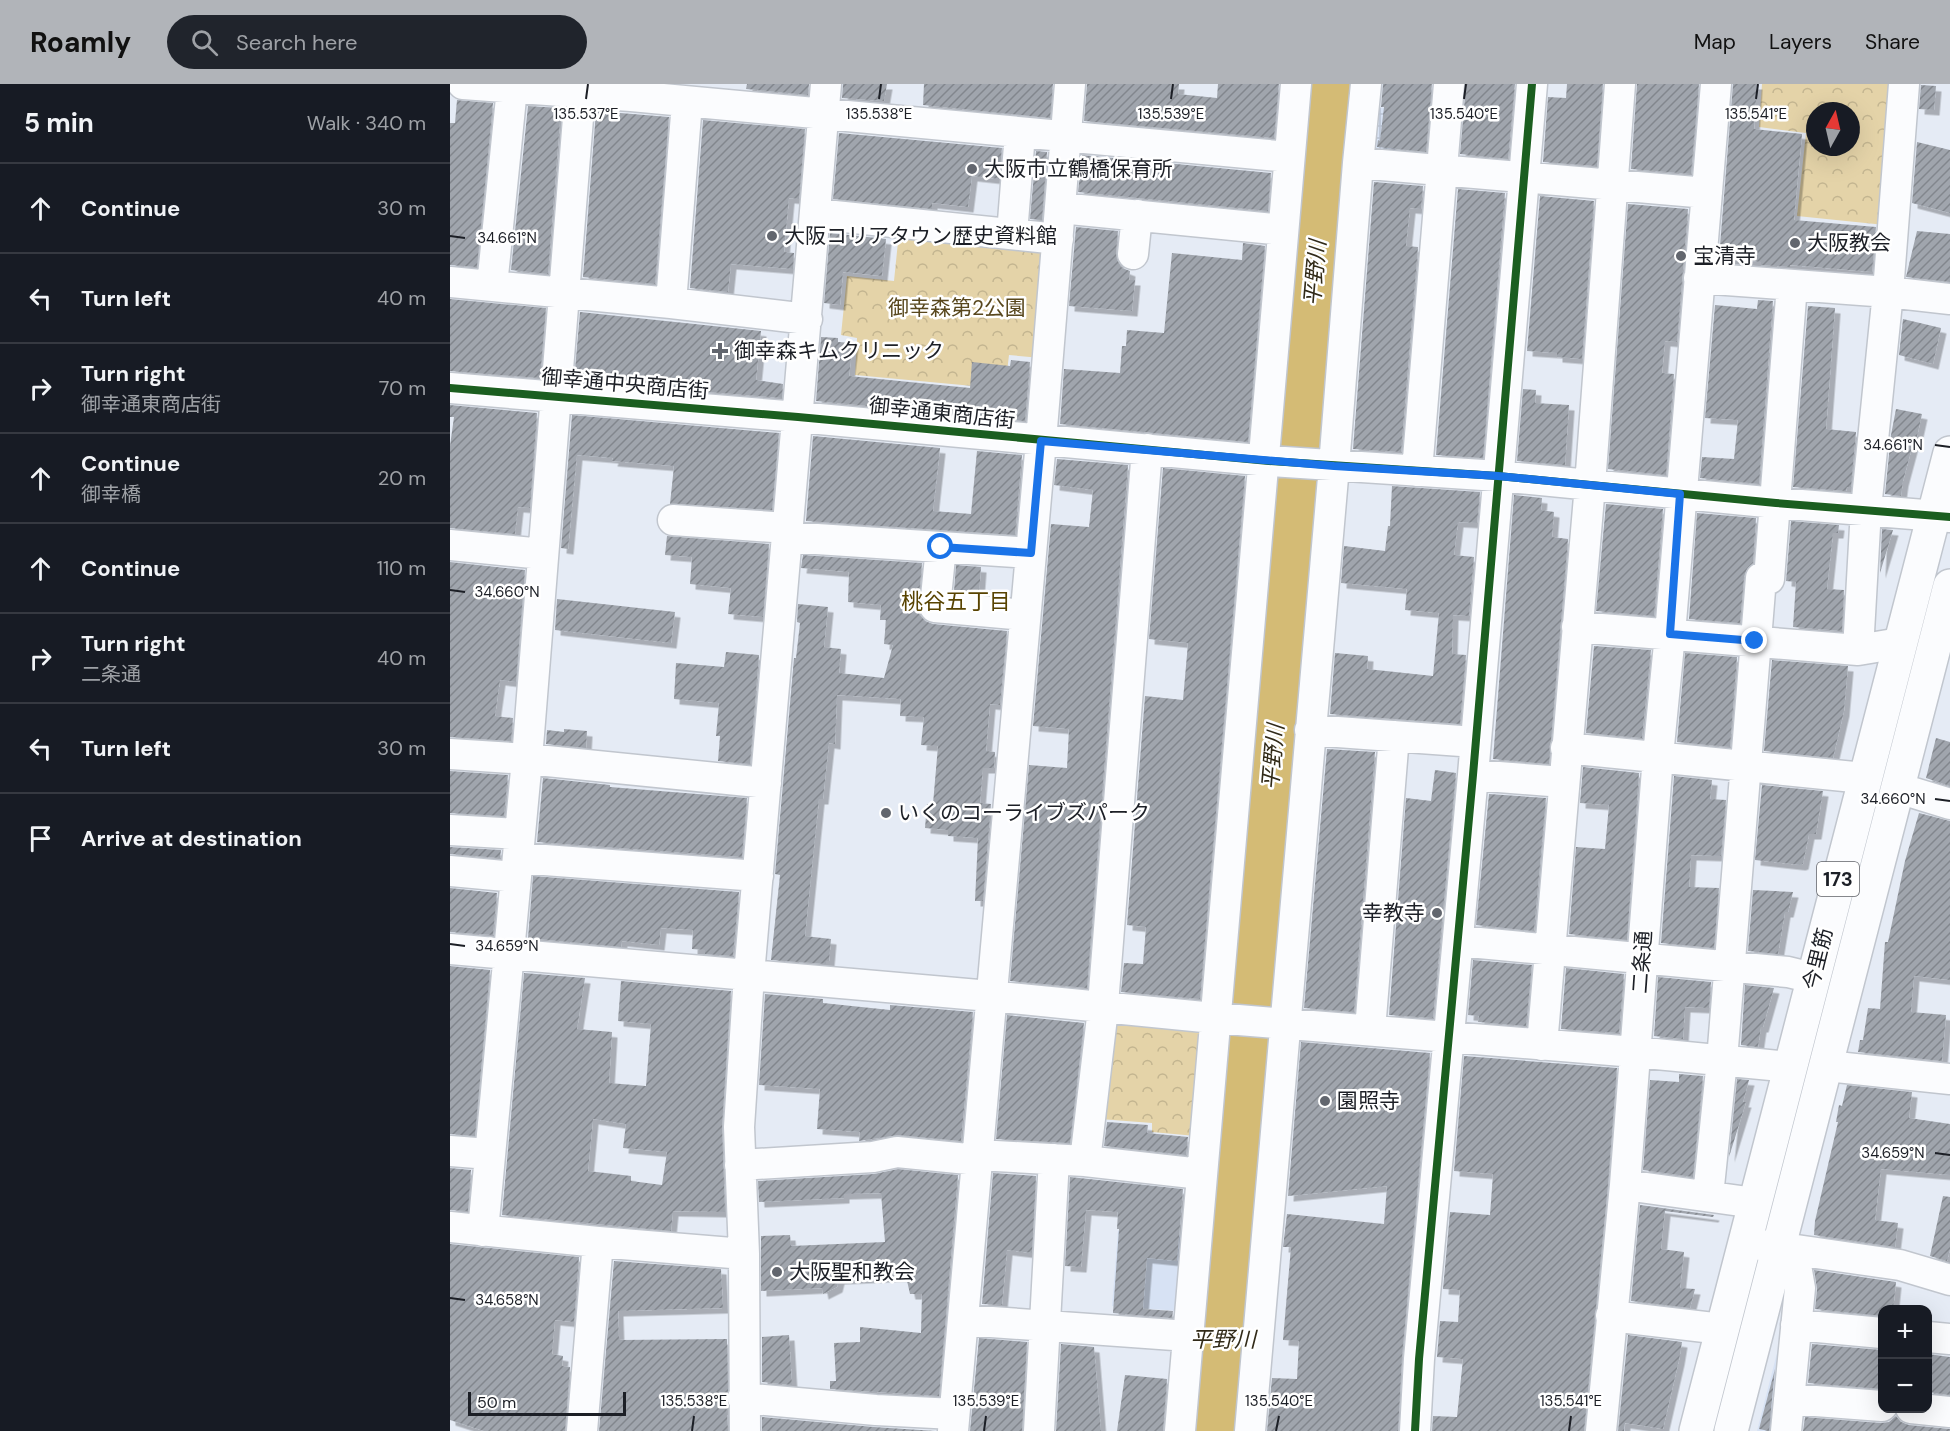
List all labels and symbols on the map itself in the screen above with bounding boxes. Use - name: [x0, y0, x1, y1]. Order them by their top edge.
- north arrow: [1806, 102, 1860, 156]
- text: 135.537°E: [553, 104, 619, 124]
- text: 135.538°E: [846, 104, 912, 124]
- text: 135.539°E: [1138, 104, 1204, 124]
- text: 135.540°E: [1430, 104, 1498, 124]
- text: 135.541°E: [1725, 104, 1787, 124]
- place label: 大阪市立鶴橋保育所: [984, 155, 1173, 183]
- marker: 大阪市立鶴橋保育所: [965, 162, 979, 176]
- place label: 大阪コリアタウン歴史資料館: [784, 222, 1057, 250]
- text: 34.661°N: [477, 228, 537, 248]
- marker: 大阪コリアタウン歴史資料館: [765, 229, 779, 243]
- place label: 大阪教会: [1807, 229, 1891, 257]
- marker: 大阪教会: [1788, 236, 1802, 250]
- water label: 平野川: [1298, 237, 1332, 307]
- place label: 宝清寺: [1693, 242, 1756, 270]
- marker: 宝清寺: [1674, 249, 1688, 263]
- park label: 御幸森第2公園: [888, 294, 1026, 322]
- place label: 御幸森キムクリニック: [734, 337, 944, 365]
- marker: 御幸森キムクリニック: [711, 342, 729, 360]
- street label: 御幸通中央商店街: [540, 363, 710, 405]
- street label: 御幸通東商店街: [867, 391, 1017, 435]
- text: 34.661°N: [1863, 435, 1923, 455]
- route start: [927, 533, 953, 559]
- text: 34.660°N: [474, 582, 540, 602]
- district label: 桃谷五丁目: [901, 587, 1011, 616]
- route end: [1741, 627, 1767, 653]
- water label: 平野川: [1256, 721, 1290, 791]
- text: 34.660°N: [1860, 789, 1926, 809]
- place label: いくのコーライブズパーク: [898, 799, 1150, 827]
- marker: いくのコーライブズパーク: [879, 806, 893, 820]
- road number: 173: [1817, 862, 1859, 896]
- place label: 幸教寺: [1362, 899, 1425, 927]
- marker: 幸教寺: [1430, 906, 1444, 920]
- street label: 今里筋: [1797, 925, 1839, 993]
- street label: 二条通: [1626, 930, 1658, 994]
- text: 34.659°N: [475, 936, 539, 956]
- place label: 園照寺: [1337, 1087, 1400, 1115]
- marker: 園照寺: [1318, 1094, 1332, 1108]
- text: 34.659°N: [1861, 1143, 1925, 1163]
- place label: 大阪聖和教会: [789, 1258, 915, 1286]
- marker: 大阪聖和教会: [770, 1265, 784, 1279]
- text: 34.658°N: [475, 1290, 539, 1310]
- water label: 平野川: [1190, 1325, 1258, 1354]
- scale bar: [468, 1389, 626, 1416]
- text: 135.538°E: [661, 1391, 727, 1411]
- text: 135.539°E: [953, 1391, 1019, 1411]
- text: 135.540°E: [1245, 1391, 1313, 1411]
- text: 135.541°E: [1540, 1391, 1602, 1411]

